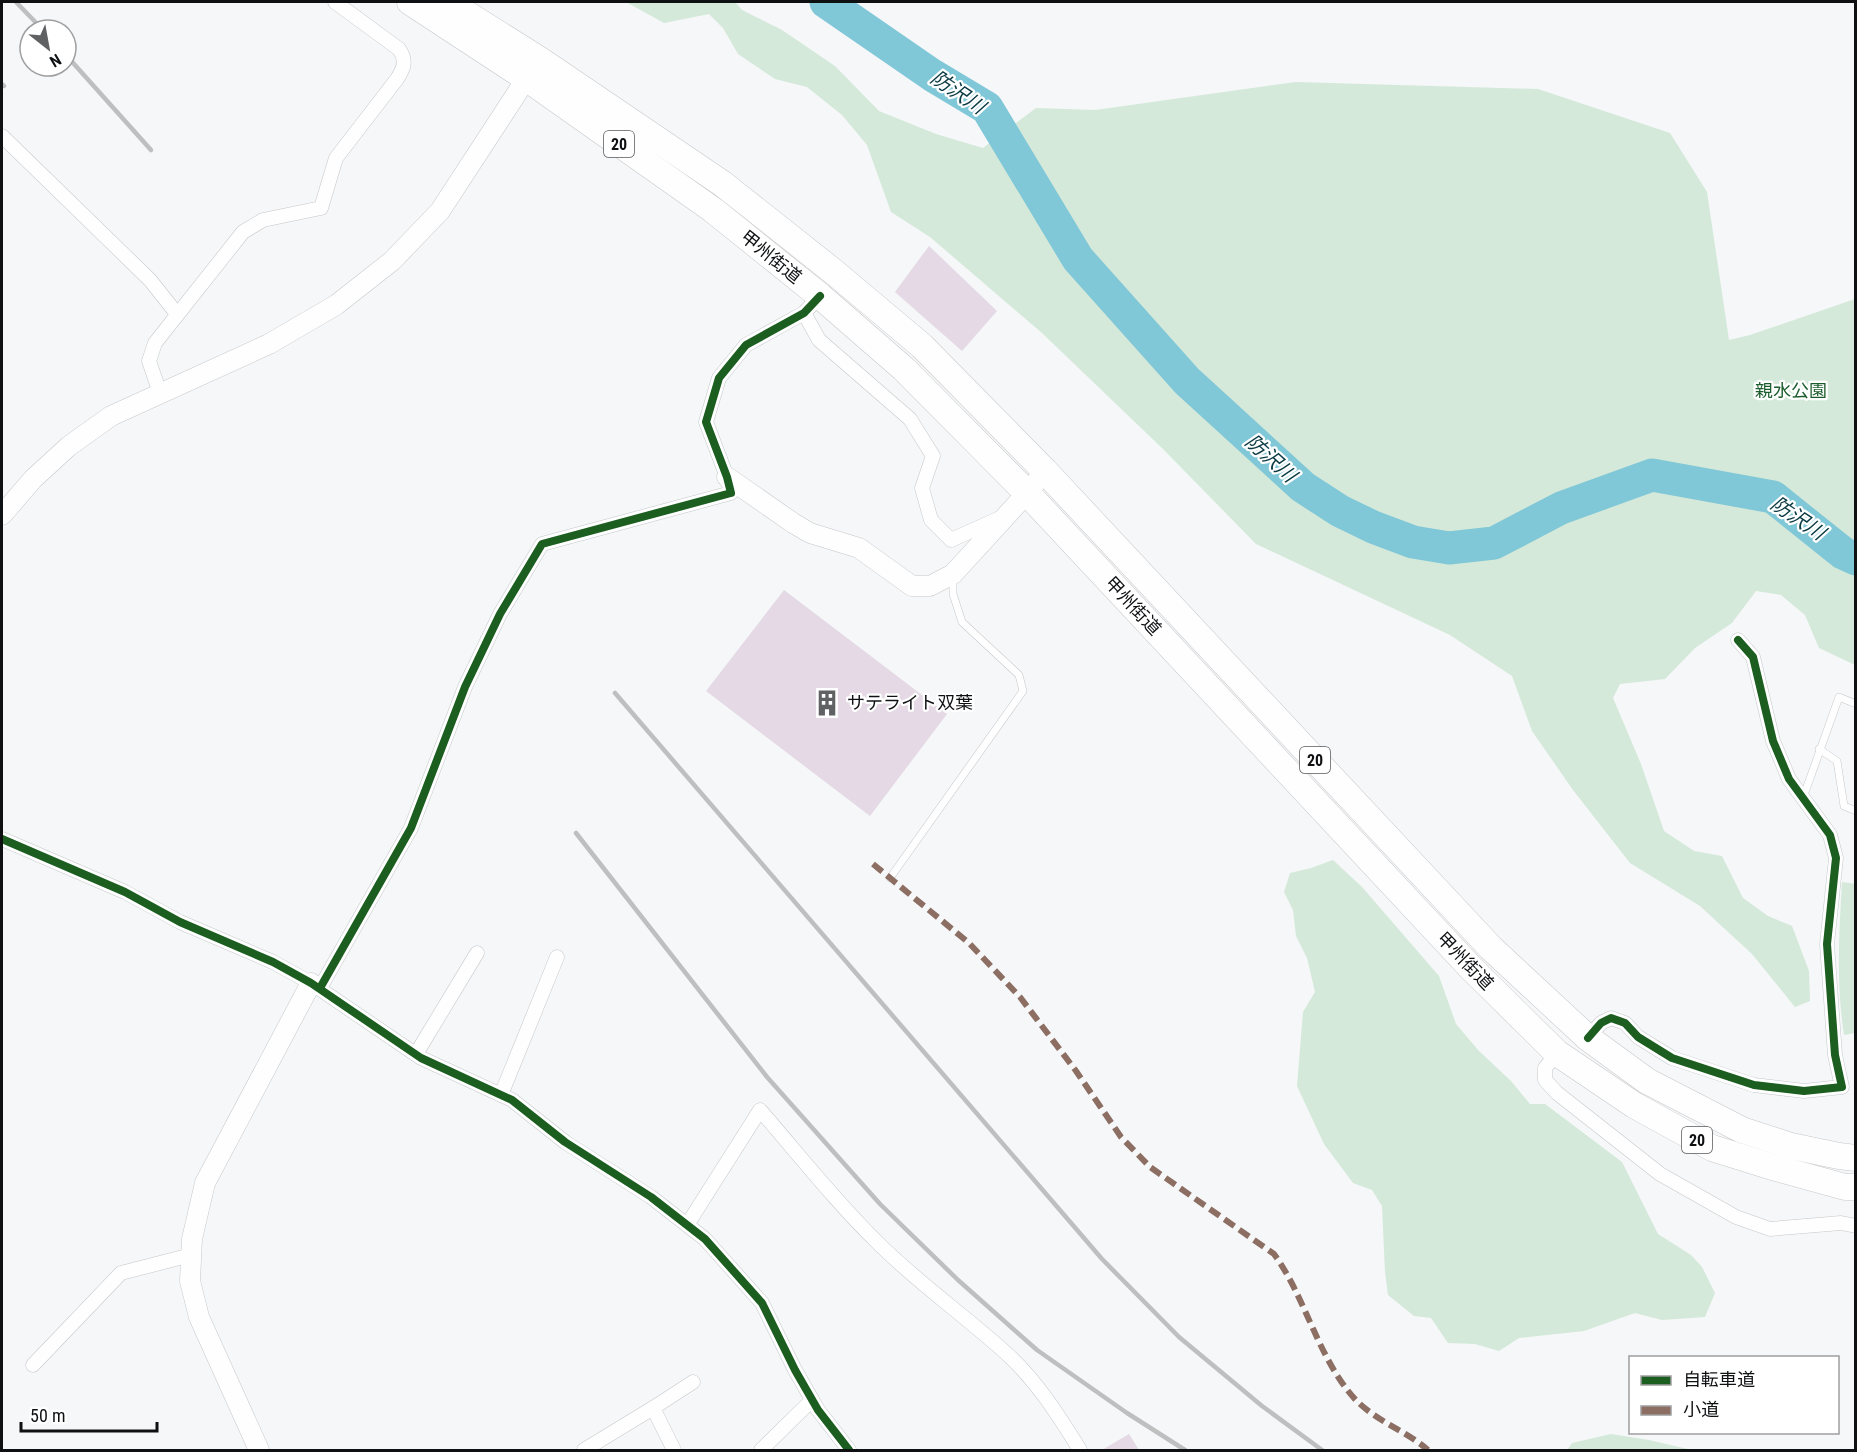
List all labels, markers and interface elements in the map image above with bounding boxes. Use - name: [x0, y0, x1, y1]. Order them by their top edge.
- north arrow: [18, 18, 78, 78]
- text: N: [46, 50, 65, 71]
- water label: 防沢川: [926, 65, 991, 120]
- road number: 20: [604, 131, 634, 157]
- street label: 甲州街道: [737, 226, 806, 287]
- park label: 親水公園: [1755, 380, 1827, 401]
- water label: 防沢川: [1241, 429, 1303, 488]
- water label: 防沢川: [1766, 491, 1831, 546]
- street label: 甲州街道: [1101, 572, 1166, 639]
- building icon: サテライト双葉: [812, 688, 842, 718]
- place label: サテライト双葉: [847, 692, 973, 713]
- road number: 20: [1300, 747, 1330, 773]
- street label: 甲州街道: [1433, 927, 1498, 994]
- road number: 20: [1682, 1127, 1712, 1153]
- legend: [1629, 1356, 1839, 1434]
- text: 自転車道: [1683, 1369, 1755, 1390]
- scale bar: [21, 1395, 158, 1433]
- text: 小道: [1683, 1399, 1719, 1420]
- text: 50 m: [30, 1405, 65, 1426]

